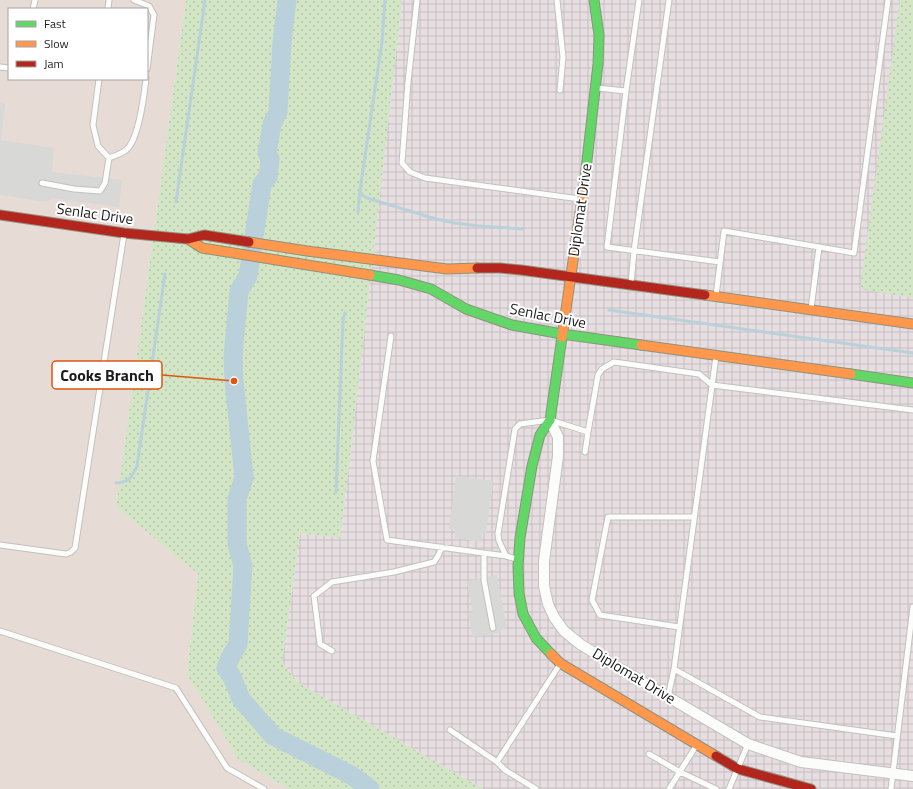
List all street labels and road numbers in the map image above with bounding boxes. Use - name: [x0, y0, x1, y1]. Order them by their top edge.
- street label: Diplomat Drive: [562, 162, 597, 258]
- street label: Senlac Drive: [55, 197, 135, 230]
- street label: Senlac Drive: [508, 297, 588, 334]
- street label: Diplomat Drive: [588, 642, 680, 710]

